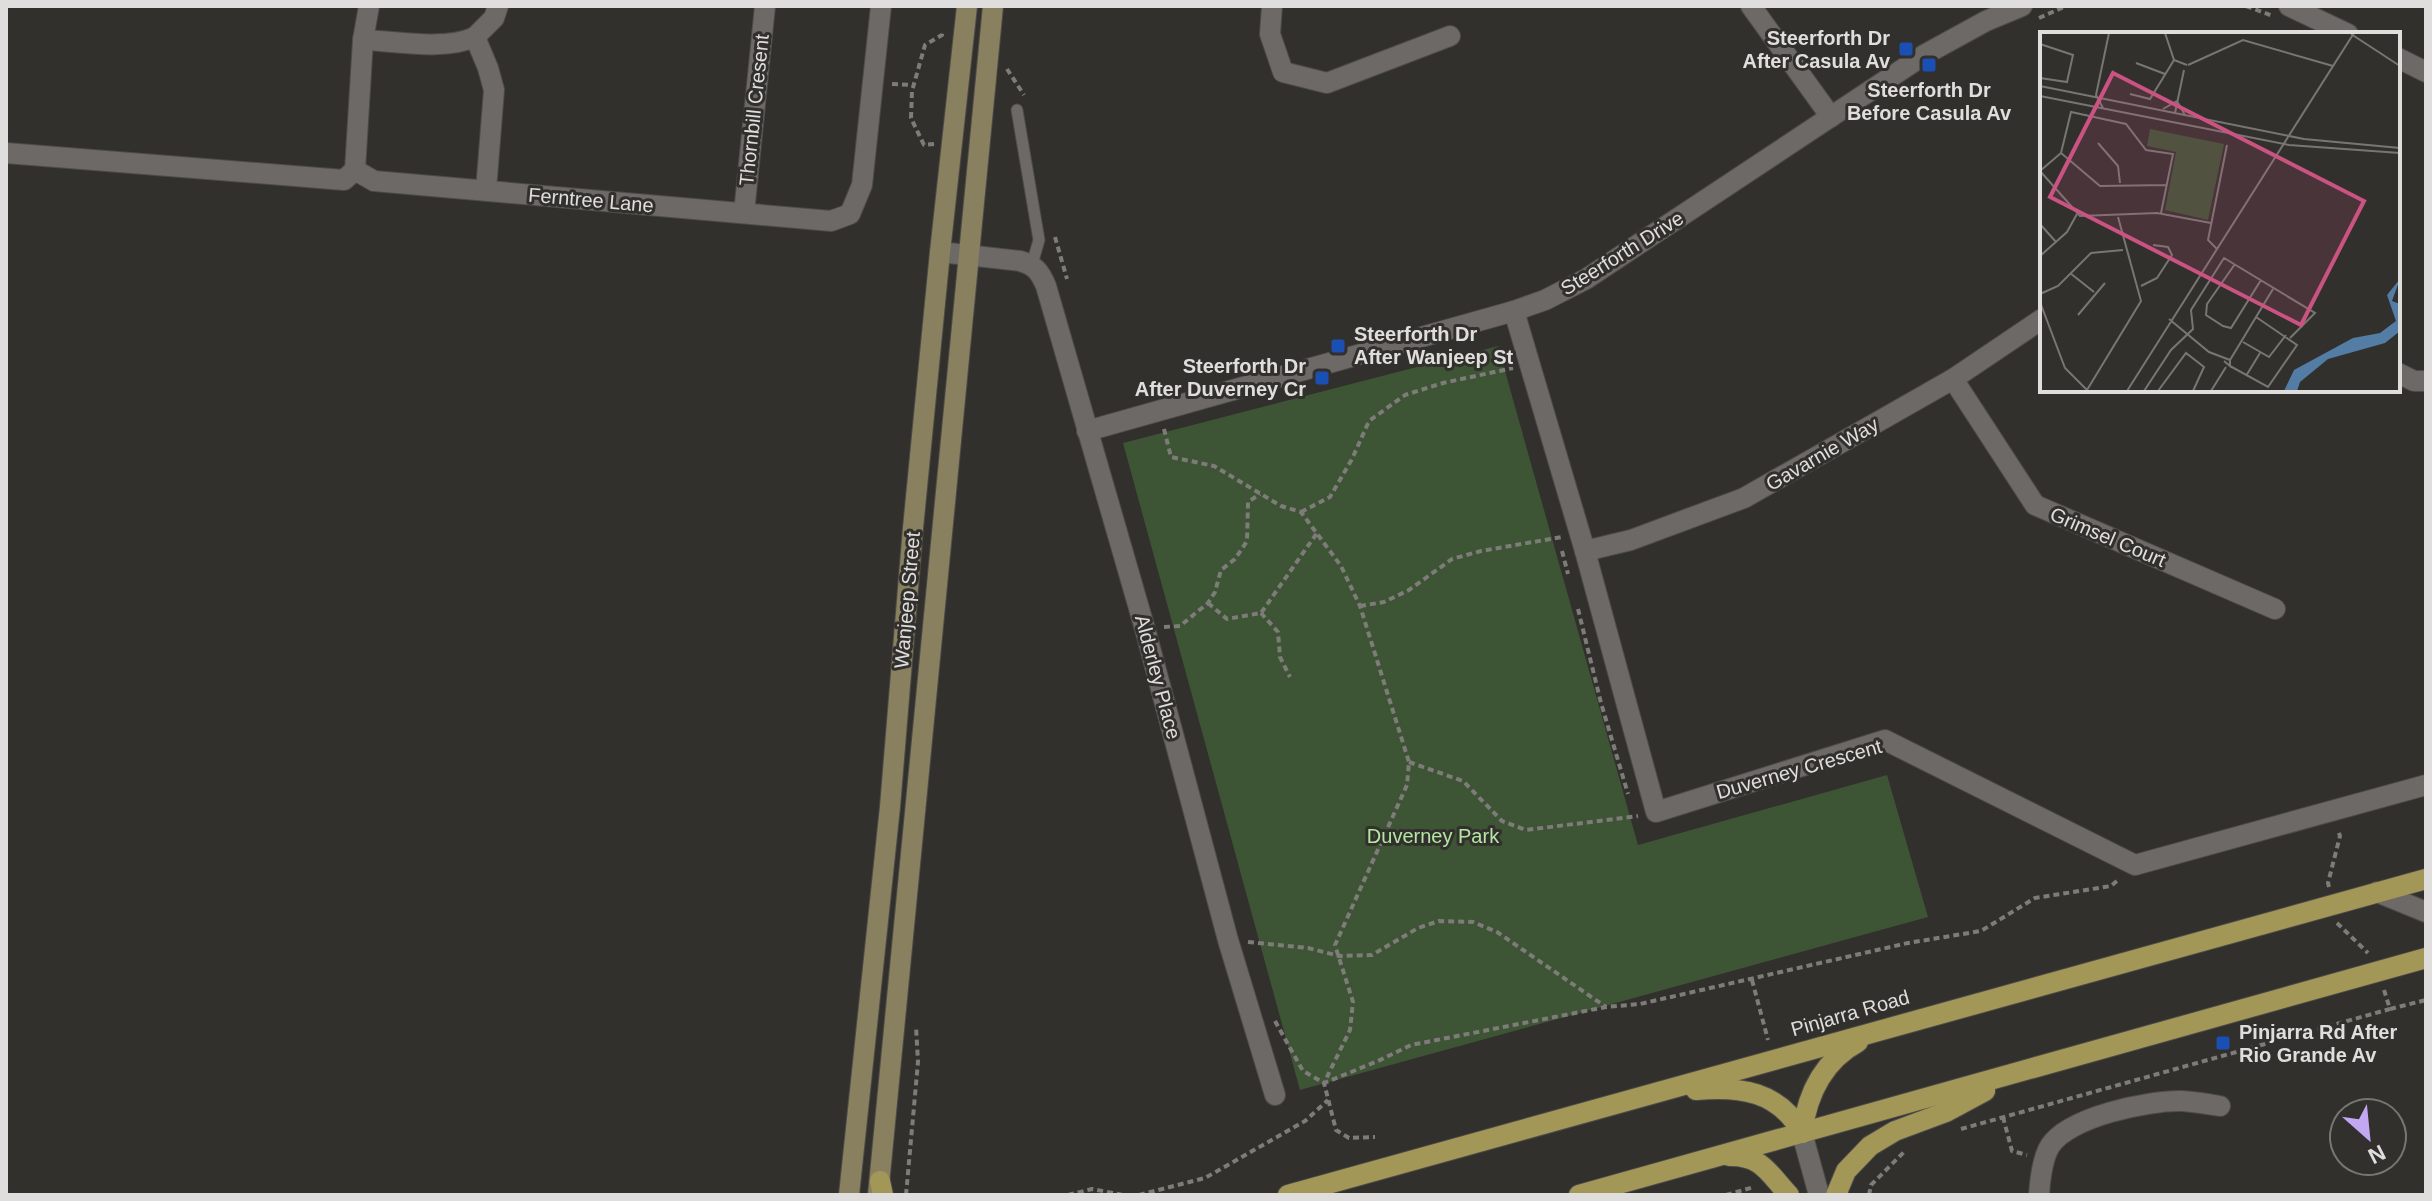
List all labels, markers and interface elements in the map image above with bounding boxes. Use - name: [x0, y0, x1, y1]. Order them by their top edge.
- place label: Steerforth Dr After Casula Av: [1743, 27, 1891, 72]
- inset map: [2040, 32, 2400, 392]
- street label: Thornbill Cresent: [735, 33, 773, 187]
- marker: Steerforth Dr After Casula Av: [1897, 40, 1915, 58]
- marker: Steerforth Dr Before Casula Av: [1920, 56, 1938, 74]
- place label: Steerforth Dr Before Casula Av: [1847, 79, 2012, 124]
- street label: Ferntree Lane: [527, 184, 655, 216]
- street label: Steerforth Drive: [1557, 207, 1687, 299]
- place label: Steerforth Dr After Wanjeep St: [1354, 323, 1514, 368]
- marker: Steerforth Dr After Wanjeep St: [1329, 337, 1347, 355]
- place label: Steerforth Dr After Duverney Cr: [1135, 355, 1306, 400]
- marker: Steerforth Dr After Duverney Cr: [1313, 369, 1331, 387]
- street label: Gavarnie Way: [1762, 413, 1882, 495]
- street label: Grimsel Court: [2047, 503, 2169, 571]
- street label: Wanjeep Street: [890, 530, 924, 669]
- street label: Alderley Place: [1131, 612, 1185, 742]
- street label: Duverney Crescent: [1714, 735, 1885, 803]
- park label: Duverney Park: [1367, 825, 1500, 847]
- street label: Pinjarra Road: [1788, 986, 1912, 1040]
- place label: Pinjarra Rd After Rio Grande Av: [2239, 1021, 2397, 1066]
- marker: Pinjarra Rd After Rio Grande Av: [2214, 1034, 2232, 1052]
- north arrow: [2328, 1097, 2408, 1177]
- text: N: [2364, 1140, 2390, 1169]

